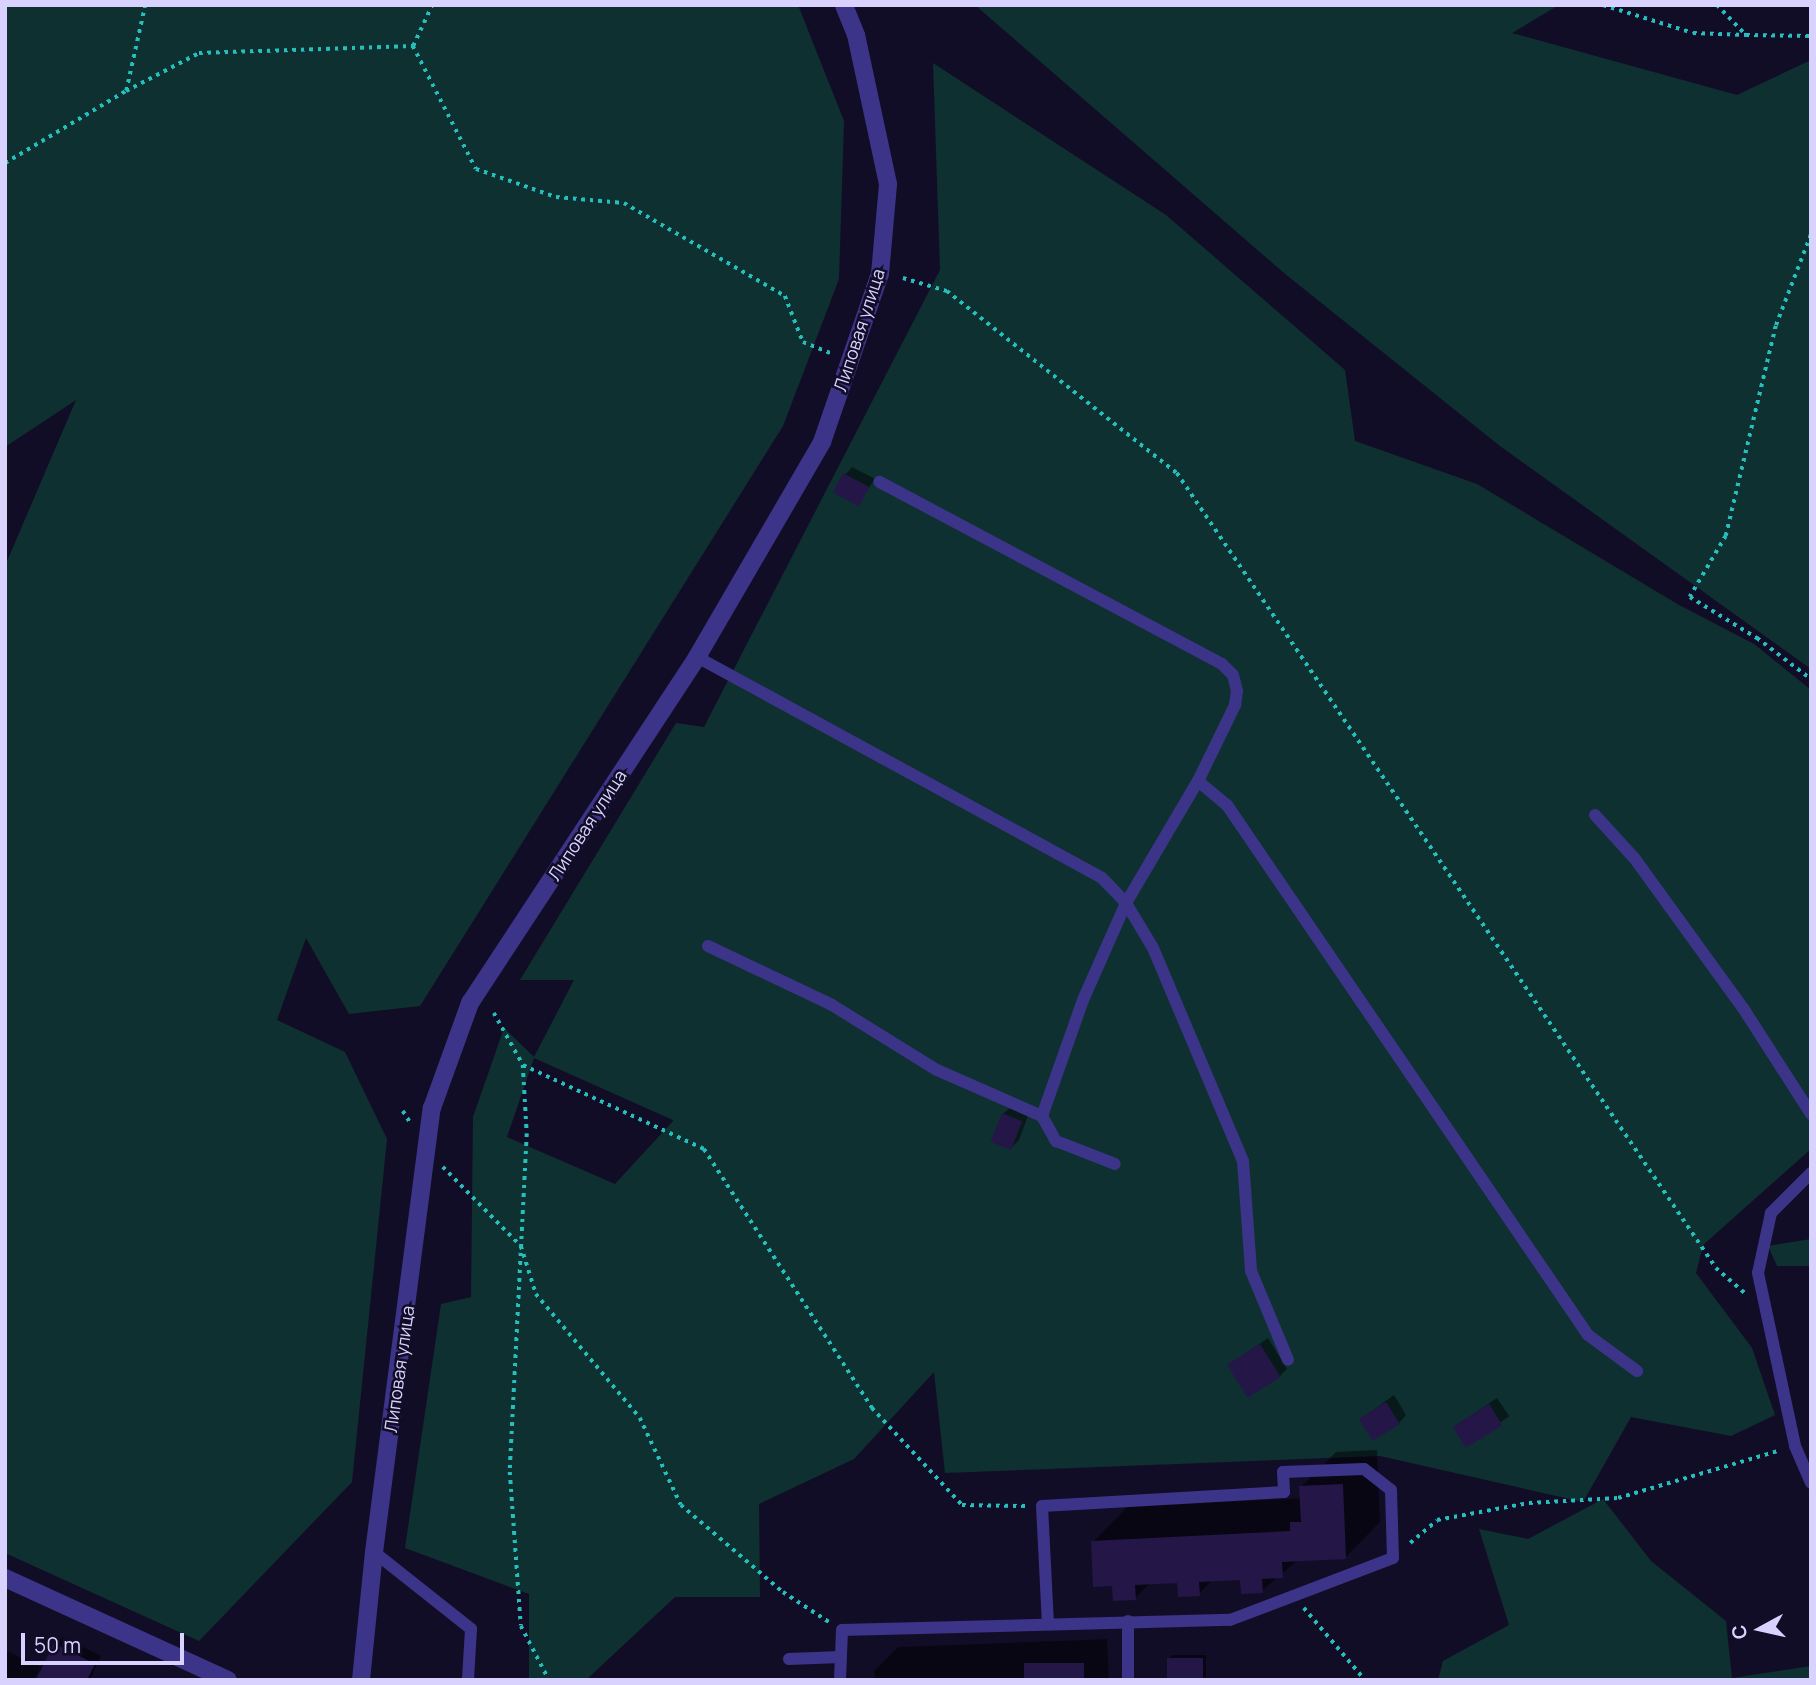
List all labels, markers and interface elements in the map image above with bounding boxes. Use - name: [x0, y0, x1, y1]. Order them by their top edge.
- street label: Липовая улица: [829, 266, 889, 394]
- street label: Липовая улица: [543, 766, 631, 884]
- street label: Липовая улица: [379, 1304, 419, 1434]
- north arrow: [1725, 1594, 1795, 1664]
- scale bar: [24, 1618, 187, 1662]
- text: С: [1725, 1623, 1753, 1641]
- text: 50 m: [34, 1631, 81, 1659]

